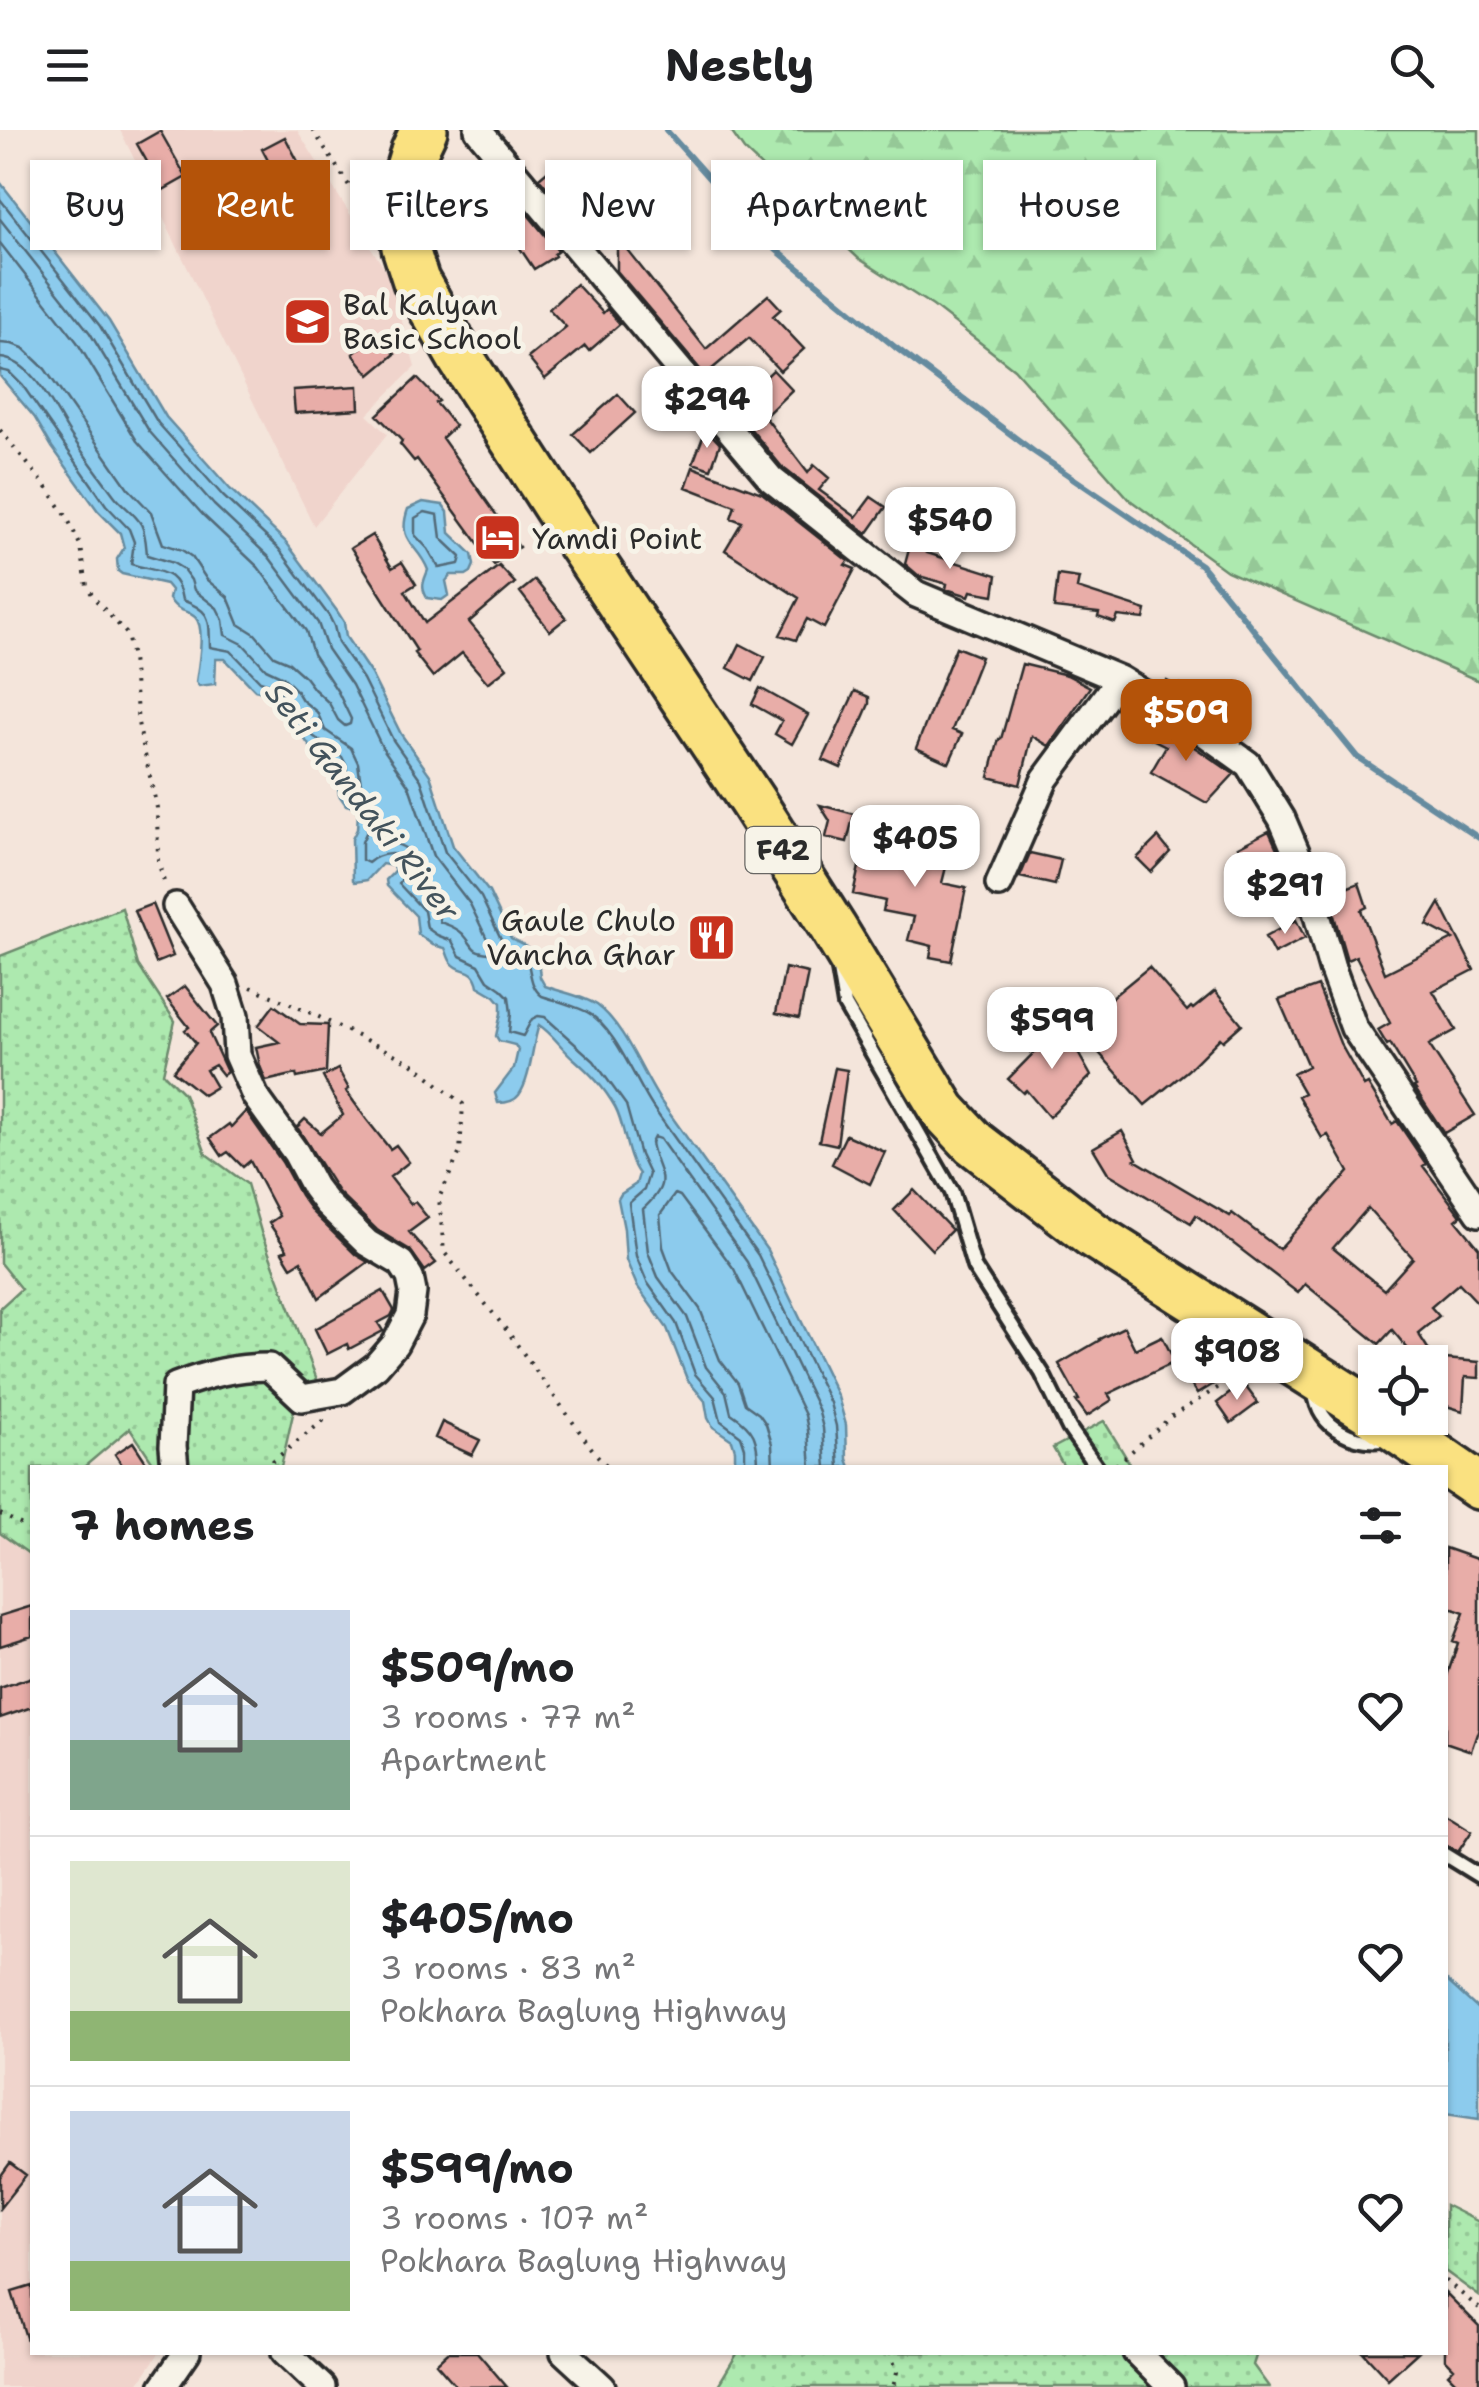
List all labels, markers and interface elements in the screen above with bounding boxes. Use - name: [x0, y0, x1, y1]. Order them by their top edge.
- text: Nestly: [665, 35, 814, 95]
- icon: menu: [40, 38, 95, 93]
- icon: search: [1384, 38, 1439, 93]
- chip: Buy: [30, 160, 161, 250]
- chip: Rent: [181, 160, 330, 250]
- chip: Filters: [350, 160, 525, 250]
- chip: New: [545, 160, 691, 250]
- chip: Apartment: [711, 160, 963, 250]
- chip: House: [983, 160, 1156, 250]
- place label: Bal Kalyan Basic School: [343, 284, 521, 359]
- school or university icon: Bal Kalyan Basic School: [282, 295, 334, 347]
- pin: $294: [648, 366, 766, 451]
- text: $294: [664, 377, 750, 420]
- pin: $540: [891, 487, 1009, 572]
- text: $540: [907, 498, 993, 541]
- hotel icon: Yamdi Point: [471, 512, 523, 564]
- place label: Yamdi Point: [532, 518, 702, 559]
- water label: Seti Gandaki River: [256, 672, 471, 930]
- pin: $509: [1127, 679, 1245, 764]
- text: $509: [1143, 690, 1229, 733]
- pin: $405: [856, 805, 974, 890]
- text: $405: [872, 816, 958, 859]
- road number: F42: [746, 827, 820, 873]
- pin: $291: [1226, 852, 1344, 937]
- text: $291: [1246, 863, 1324, 906]
- place label: Gaule Chulo Vancha Ghar: [486, 900, 676, 975]
- restaurant icon: Gaule Chulo Vancha Ghar: [685, 911, 737, 963]
- pin: $599: [993, 987, 1111, 1072]
- text: $599: [1009, 998, 1095, 1041]
- pin: $908: [1178, 1318, 1296, 1403]
- text: $908: [1193, 1329, 1281, 1372]
- map controls: [1358, 1345, 1448, 1435]
- button: locate: [1358, 1345, 1448, 1435]
- text: 7 homes: [70, 1497, 255, 1553]
- icon: filters: [1353, 1498, 1408, 1553]
- text: $509/mo: [380, 1639, 575, 1695]
- icon: home: [150, 1650, 270, 1770]
- icon: heart: [1353, 1683, 1408, 1738]
- text: 3 rooms · 77 m²: [380, 1695, 636, 1738]
- text: Apartment: [380, 1738, 547, 1781]
- text: $405/mo: [380, 1890, 574, 1946]
- icon: home: [150, 1901, 270, 2021]
- icon: heart: [1353, 1934, 1408, 1989]
- text: 3 rooms · 83 m²: [380, 1946, 636, 1989]
- text: Pokhara Baglung Highway: [380, 1989, 787, 2032]
- text: $599/mo: [380, 2140, 574, 2196]
- icon: home: [150, 2151, 270, 2271]
- icon: heart: [1353, 2184, 1408, 2239]
- text: 3 rooms · 107 m²: [380, 2196, 648, 2239]
- text: Pokhara Baglung Highway: [380, 2239, 787, 2282]

